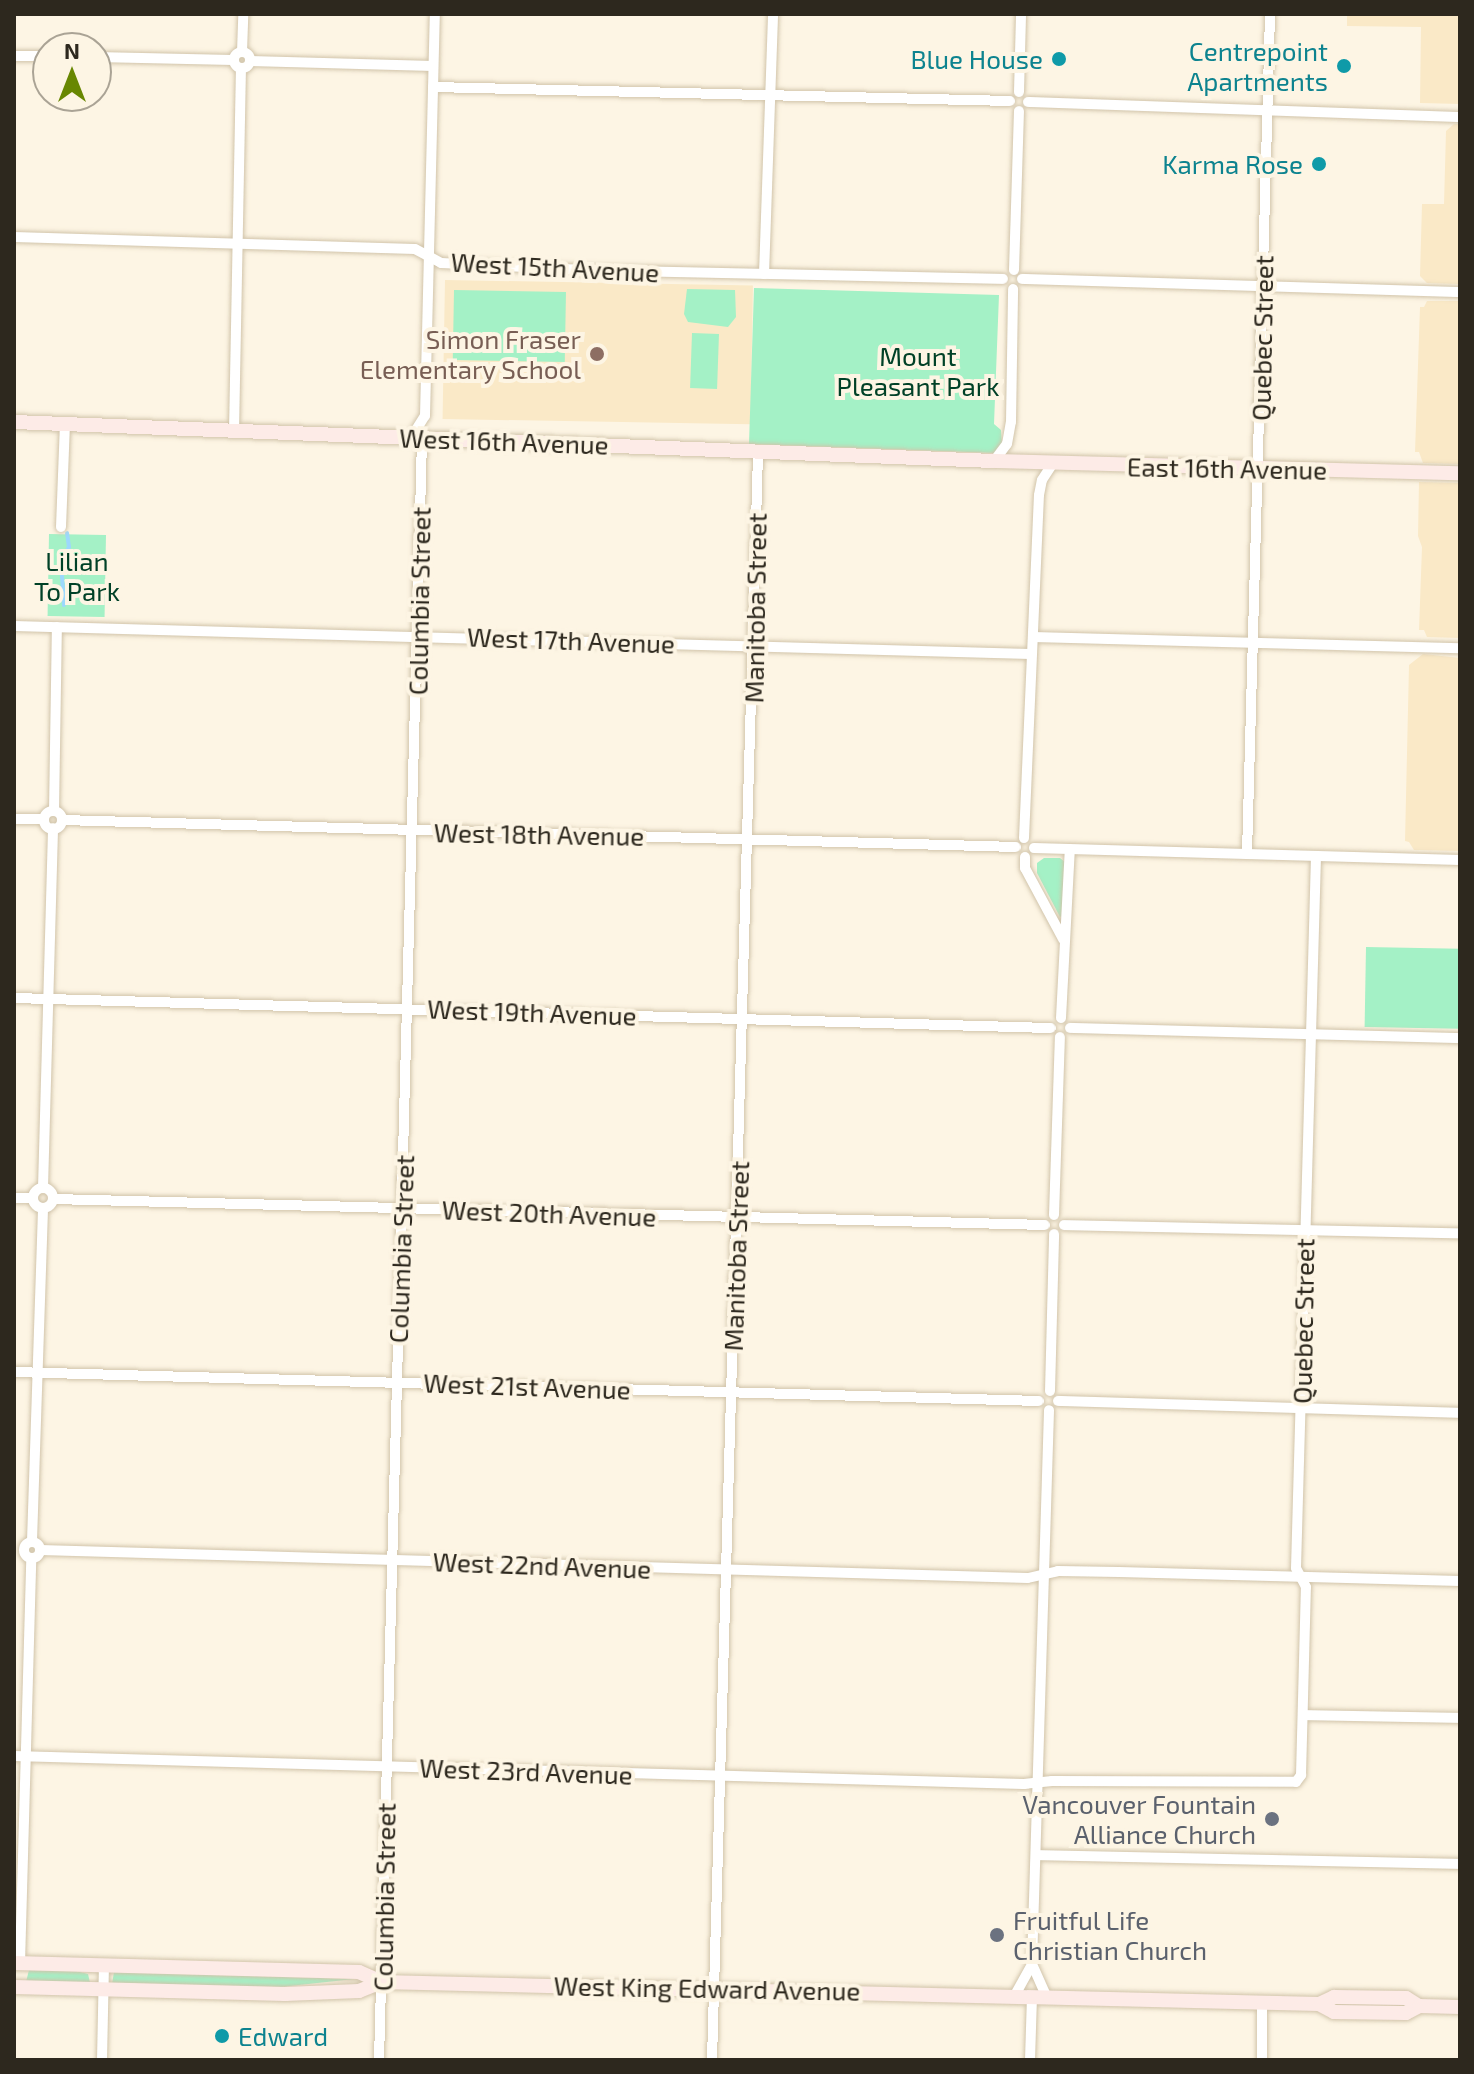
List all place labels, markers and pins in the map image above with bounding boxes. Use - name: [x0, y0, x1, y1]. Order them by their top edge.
- place label: Centrepoint Apartments: [1187, 35, 1328, 96]
- place label: Blue House: [910, 43, 1043, 75]
- marker: Blue House: [1050, 50, 1068, 68]
- marker: Centrepoint Apartments: [1335, 57, 1353, 75]
- place label: Karma Rose: [1162, 148, 1303, 180]
- marker: Karma Rose: [1310, 155, 1328, 173]
- place label: Simon Fraser Elementary School: [359, 323, 581, 384]
- marker: Simon Fraser Elementary School: [588, 345, 606, 363]
- place label: Vancouver Fountain Alliance Church: [1022, 1788, 1256, 1850]
- marker: Vancouver Fountain Alliance Church: [1263, 1810, 1281, 1828]
- place label: Fruitful Life Christian Church: [1013, 1904, 1207, 1966]
- marker: Fruitful Life Christian Church: [988, 1926, 1006, 1944]
- place label: Edward: [238, 2020, 328, 2052]
- marker: Edward: [213, 2027, 231, 2045]

